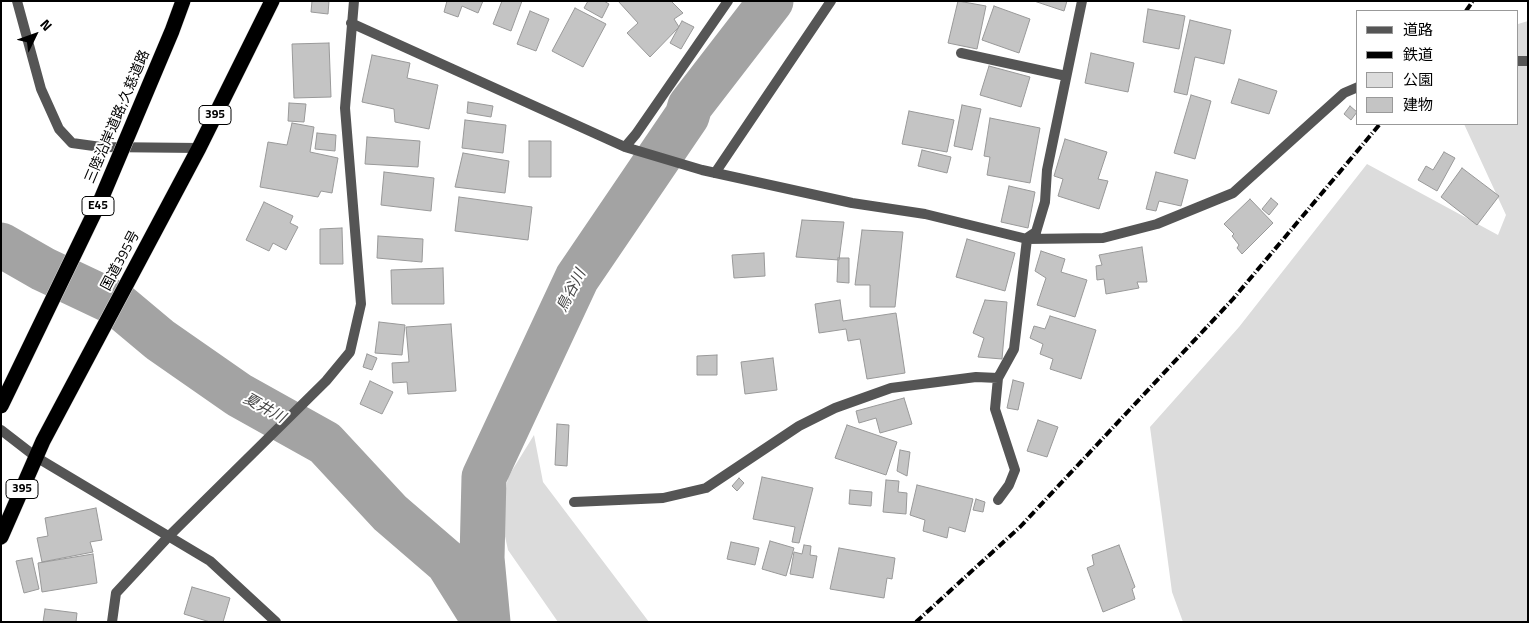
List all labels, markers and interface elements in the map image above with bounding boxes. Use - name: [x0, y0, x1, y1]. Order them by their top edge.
- north arrow: [10, 10, 60, 60]
- legend: [1356, 10, 1519, 125]
- text: N: [35, 14, 58, 35]
- text: 道路: [1403, 18, 1433, 41]
- text: 鉄道: [1403, 43, 1433, 66]
- street label: 三陸沿岸道路;久慈道路: [82, 48, 154, 186]
- text: 公園: [1403, 68, 1433, 91]
- text: 建物: [1403, 93, 1433, 116]
- road number: 395: [199, 106, 231, 124]
- road number: E45: [82, 197, 114, 216]
- street label: 国道395号: [98, 228, 144, 294]
- water label: 鳥谷川: [554, 267, 590, 315]
- water label: 夏井川: [240, 390, 288, 428]
- road number: 395: [6, 479, 38, 498]

